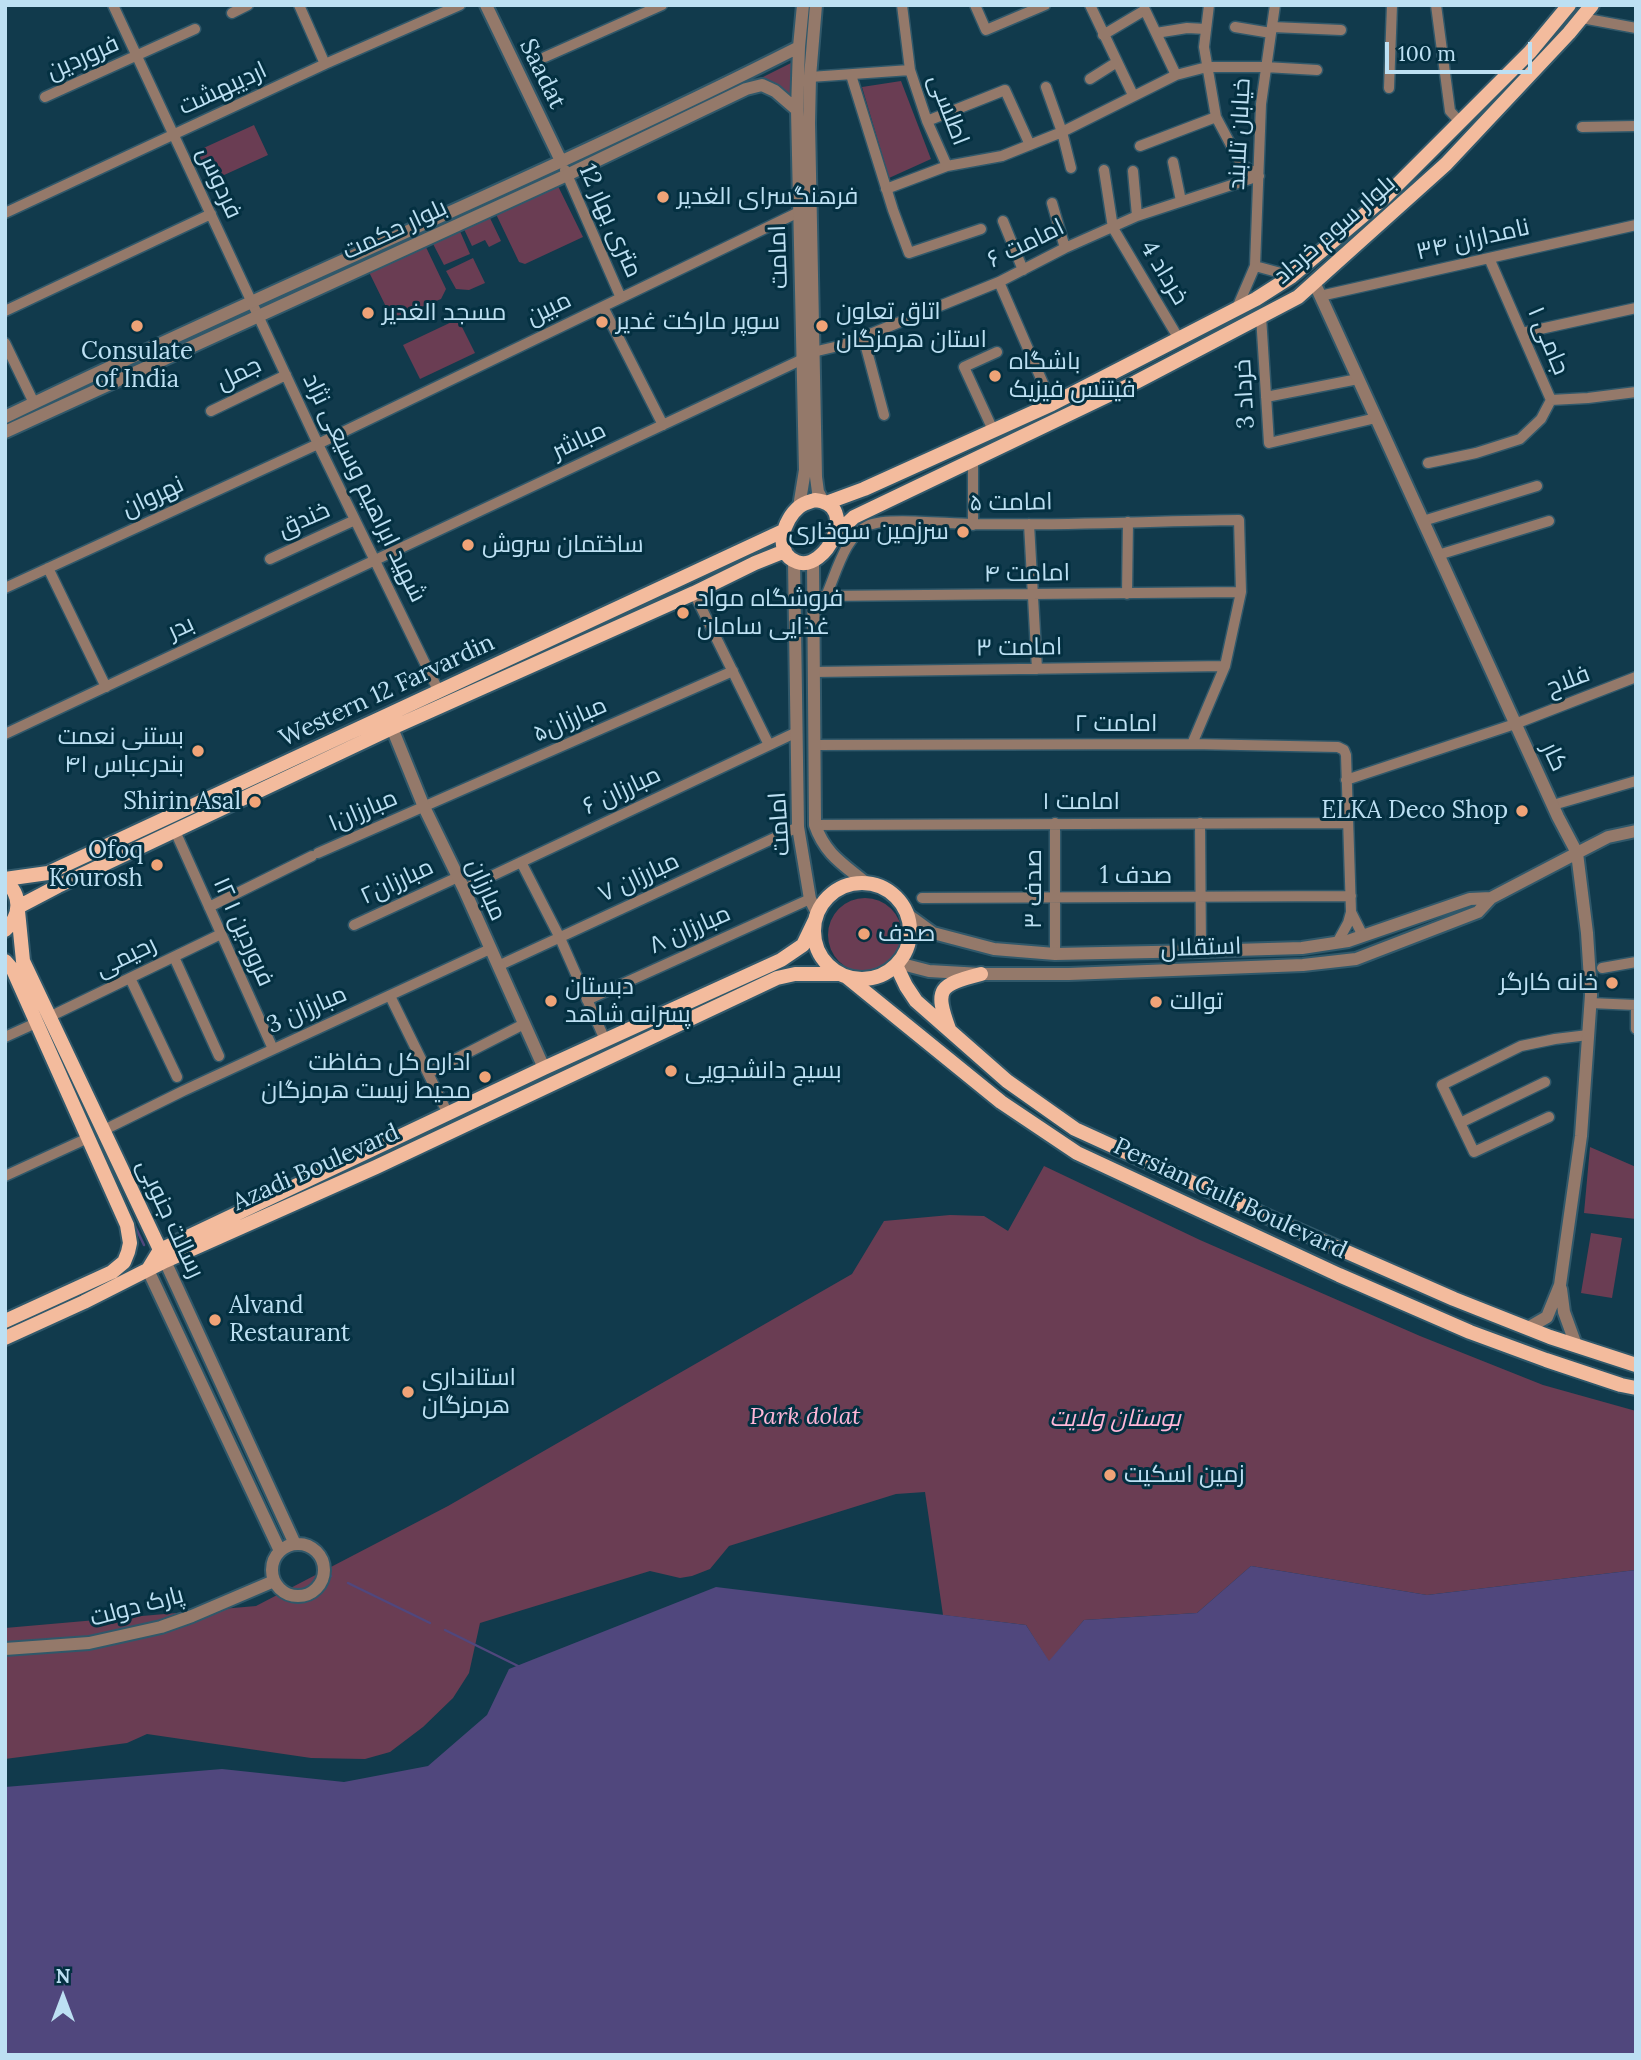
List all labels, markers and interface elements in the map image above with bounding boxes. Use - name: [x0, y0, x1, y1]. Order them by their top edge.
- scale bar: [1389, 28, 1536, 72]
- street label: فروردین: [42, 29, 124, 87]
- street label: Saadat: [513, 34, 571, 114]
- text: 100 m: [1398, 40, 1456, 67]
- street label: اردیبهشت: [174, 56, 272, 122]
- street label: اطلسی: [921, 71, 975, 149]
- street label: خیابان تلابند: [1223, 77, 1257, 191]
- street label: فردوس: [190, 143, 248, 223]
- street label: 12 متری بهار: [572, 160, 648, 282]
- street label: بلوار سوم خرداد: [1268, 169, 1402, 291]
- place label: فرهنگسرای الغدیر: [677, 183, 858, 211]
- marker: فرهنگسرای الغدیر: [655, 189, 671, 205]
- street label: بلوار حکمت: [338, 193, 452, 267]
- street label: امامت ۶: [983, 213, 1069, 275]
- street label: نامداران ۳۴: [1414, 213, 1532, 267]
- street label: امامت: [763, 225, 795, 289]
- street label: خرداد 4: [1134, 236, 1194, 310]
- street label: مبین: [522, 286, 576, 332]
- place label: اتاق تعاون استان هرمزگان: [836, 298, 987, 354]
- place label: مسجد الغدیر: [382, 299, 506, 327]
- street label: جامی ۱: [1521, 303, 1575, 379]
- marker: مسجد الغدیر: [360, 305, 376, 321]
- place label: سوپر مارکت غدیر: [616, 308, 780, 336]
- marker: سوپر مارکت غدیر: [594, 314, 610, 330]
- marker: Consulate of India: [129, 318, 145, 334]
- marker: اتاق تعاون استان هرمزگان: [814, 318, 830, 334]
- place label: Consulate of India: [81, 338, 193, 394]
- place label: باشگاه فیتنس فیزیک: [1009, 348, 1136, 404]
- street label: جمل: [212, 351, 266, 397]
- street label: خرداد 3: [1229, 358, 1261, 430]
- marker: باشگاه فیتنس فیزیک: [987, 368, 1003, 384]
- street label: شهید ابراهیم وسیعی نژاد: [296, 369, 432, 607]
- street label: مباشر: [547, 416, 611, 466]
- street label: نهروان: [117, 470, 189, 524]
- street label: امامت ۵: [969, 488, 1053, 518]
- street label: خندق: [274, 496, 334, 544]
- place label: سرزمین سوخاری: [789, 518, 949, 546]
- marker: سرزمین سوخاری: [955, 524, 971, 540]
- place label: ساختمان سروش: [482, 531, 644, 559]
- marker: ساختمان سروش: [460, 537, 476, 553]
- street label: امامت ۴: [984, 559, 1070, 589]
- place label: فروشگاه مواد غذایی سامان: [697, 585, 843, 641]
- marker: فروشگاه مواد غذایی سامان: [675, 605, 691, 621]
- street label: بدر: [163, 610, 199, 646]
- street label: Western 12 Farvardin: [275, 629, 499, 753]
- street label: امامت ۳: [976, 633, 1062, 663]
- street label: فلاح: [1542, 660, 1594, 702]
- street label: مبارزان۵: [529, 691, 611, 749]
- street label: امامت ۲: [1075, 710, 1157, 738]
- place label: بستنی نعمت بندرعباس ۴۱: [58, 723, 184, 779]
- street label: کار: [1535, 738, 1573, 776]
- marker: بستنی نعمت بندرعباس ۴۱: [190, 743, 206, 759]
- street label: مبارزان ۶: [579, 761, 665, 821]
- street label: مبارزان۱: [324, 784, 402, 838]
- place label: Shirin Asal: [123, 788, 241, 816]
- street label: امامت ۱: [1042, 788, 1120, 816]
- street label: امامت: [763, 791, 797, 857]
- marker: Shirin Asal: [247, 794, 263, 810]
- place label: ELKA Deco Shop: [1321, 797, 1508, 825]
- marker: ELKA Deco Shop: [1514, 803, 1530, 819]
- place label: Ofoq Kourosh: [49, 837, 143, 893]
- street label: مبارزان ۷: [594, 847, 684, 909]
- street label: صدف ۳: [1020, 849, 1048, 929]
- street label: مبارزان۲: [356, 853, 438, 911]
- street label: مبارزان: [460, 855, 512, 925]
- marker: Ofoq Kourosh: [149, 857, 165, 873]
- street label: صدف 1: [1100, 862, 1172, 890]
- street label: ۱۲ فروردین ۱: [206, 873, 280, 991]
- street label: مبارزان ۸: [645, 899, 735, 961]
- place label: صدف: [878, 920, 935, 948]
- marker: صدف: [856, 926, 872, 942]
- street label: رحیمی: [91, 930, 161, 984]
- street label: استقلال: [1160, 932, 1242, 964]
- place label: خانه کارگر: [1499, 969, 1598, 997]
- place label: دبستان پسرانه شاهد: [565, 973, 691, 1029]
- marker: خانه کارگر: [1604, 975, 1620, 991]
- street label: مبارزان 3: [263, 980, 351, 1040]
- place label: توالت: [1170, 988, 1223, 1016]
- marker: دبستان پسرانه شاهد: [543, 993, 559, 1009]
- marker: توالت: [1148, 994, 1164, 1010]
- place label: اداره کل حفاظت محیط زیست هرمزگان: [261, 1049, 471, 1105]
- place label: بسیج دانشجویی: [685, 1057, 842, 1085]
- marker: بسیج دانشجویی: [663, 1063, 679, 1079]
- marker: اداره کل حفاظت محیط زیست هرمزگان: [477, 1069, 493, 1085]
- street label: Azadi Boulevard: [228, 1118, 404, 1218]
- street label: Persian Gulf Boulevard: [1109, 1132, 1351, 1266]
- street label: رسالت جنوبی: [130, 1155, 210, 1283]
- place label: Alvand Restaurant: [229, 1292, 350, 1348]
- marker: Alvand Restaurant: [207, 1312, 223, 1328]
- place label: استانداری هرمزگان: [422, 1364, 516, 1420]
- marker: استانداری هرمزگان: [400, 1384, 416, 1400]
- park label: Park dolat: [749, 1403, 861, 1431]
- park label: بوستان ولایت: [1049, 1405, 1181, 1433]
- place label: زمین اسکیت: [1124, 1461, 1245, 1489]
- marker: زمین اسکیت: [1102, 1467, 1118, 1483]
- street label: پارک دولت: [87, 1581, 187, 1633]
- north arrow: [28, 1962, 98, 2032]
- text: N: [56, 1964, 70, 1988]

